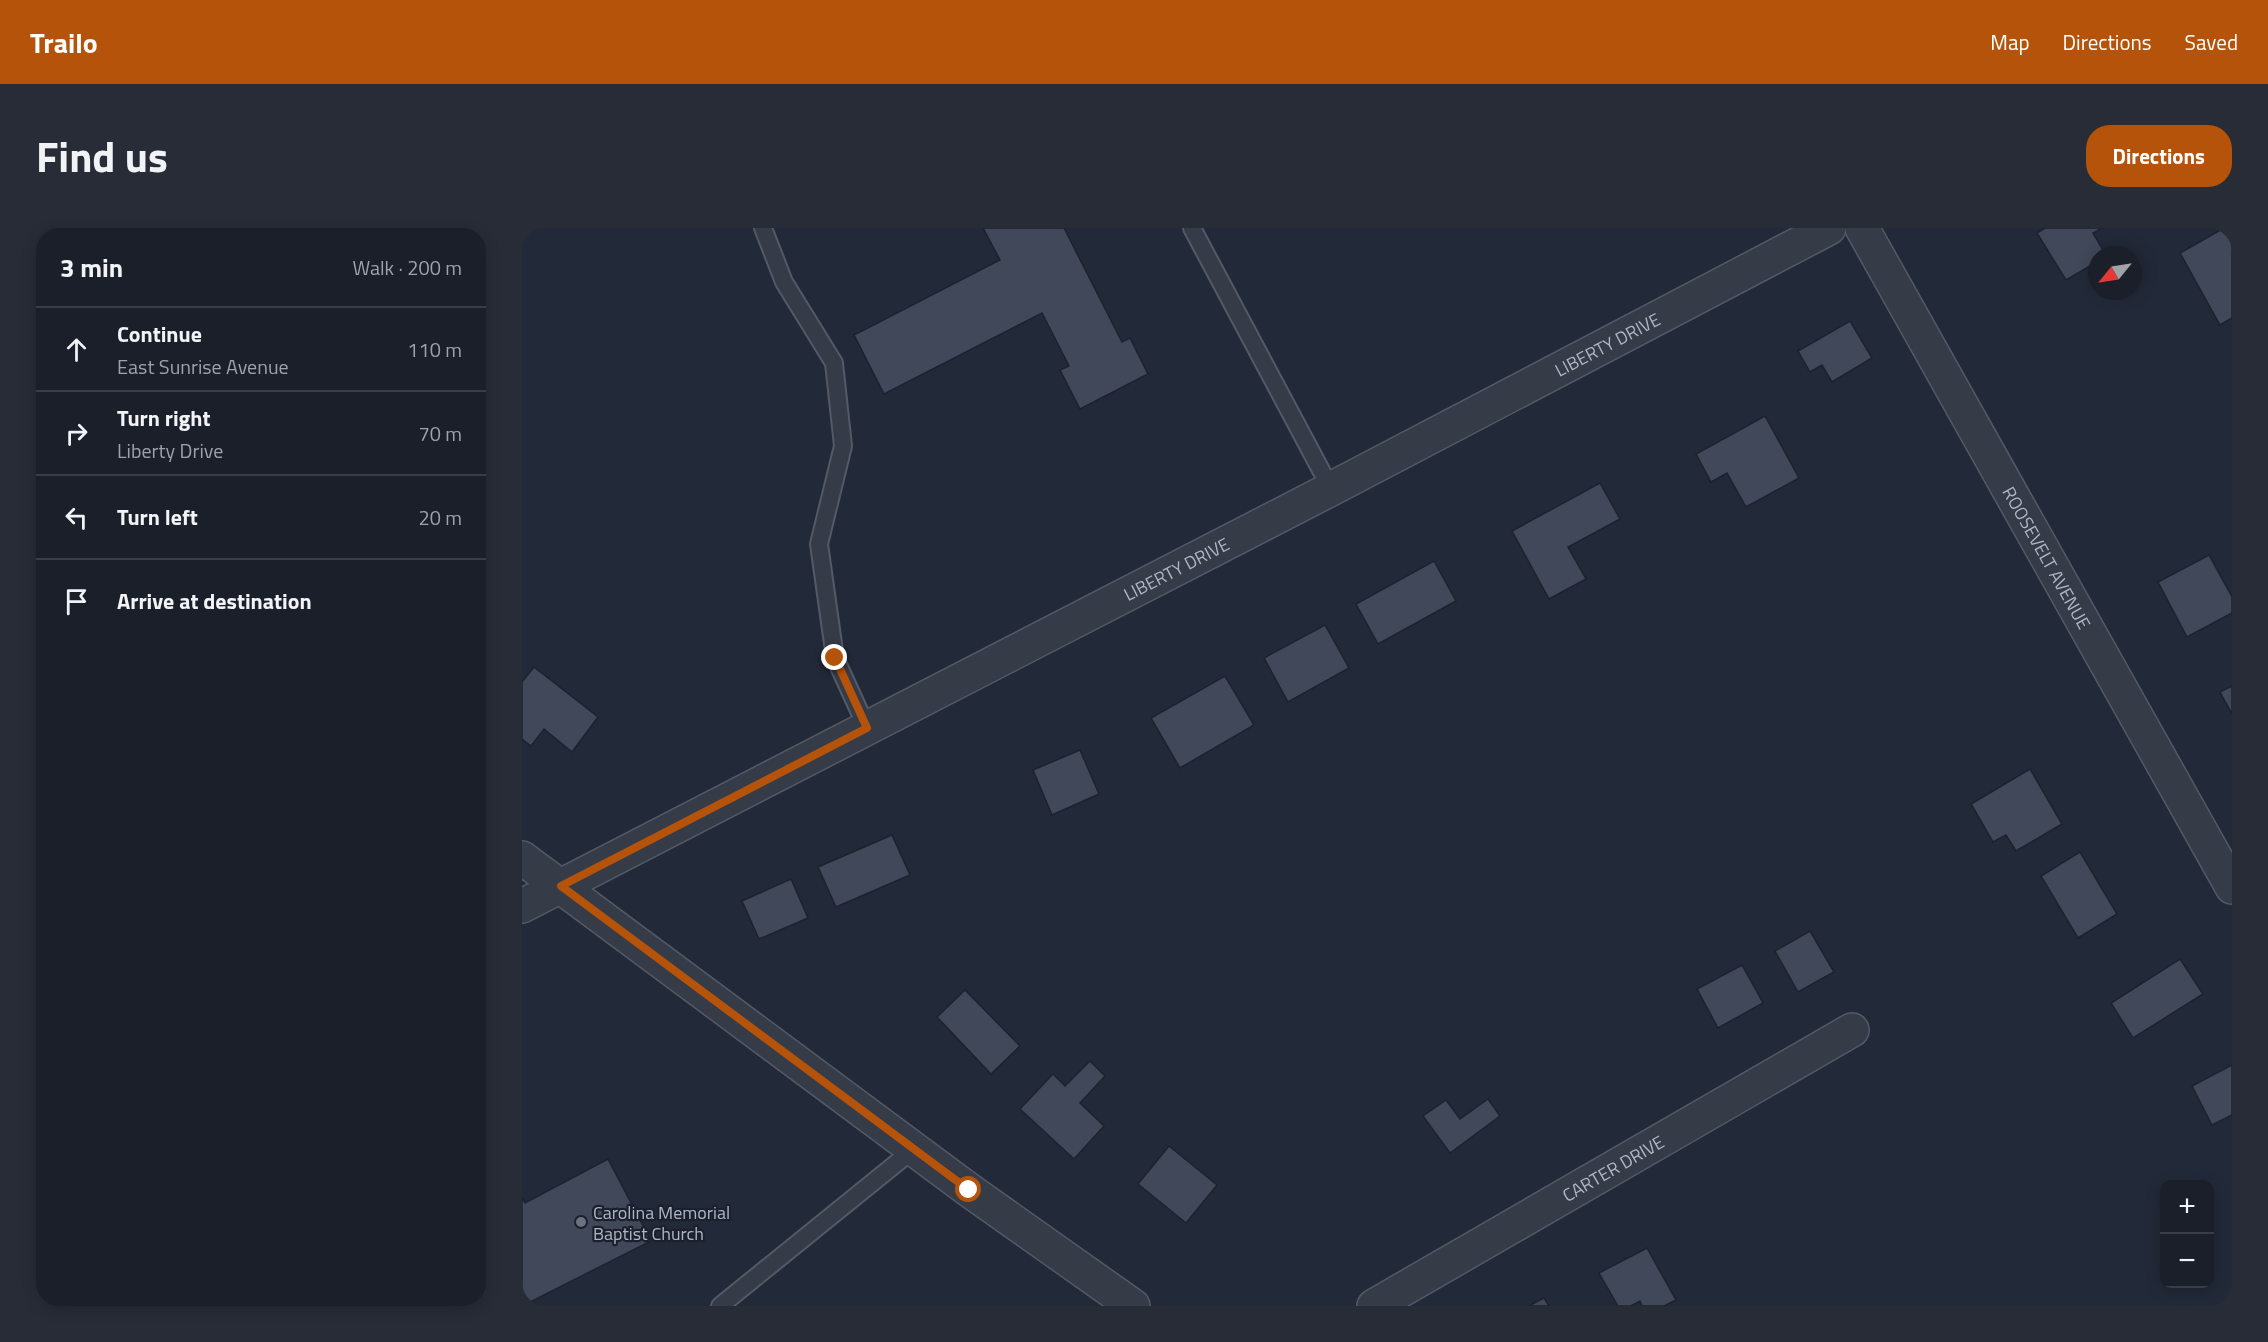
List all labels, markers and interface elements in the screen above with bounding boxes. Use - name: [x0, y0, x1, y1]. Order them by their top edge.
- text: Trailo: [30, 21, 98, 64]
- text: Map: [1990, 26, 2030, 58]
- text: Directions: [2063, 26, 2152, 58]
- text: Saved: [2185, 26, 2238, 58]
- text: Find us: [36, 124, 168, 188]
- button: Directions: [2086, 125, 2232, 187]
- north arrow: [2088, 246, 2142, 300]
- text: 3 min: [60, 248, 123, 287]
- text: Walk · 200 m: [353, 252, 462, 283]
- street label: LIBERTY DRIVE: [1550, 305, 1665, 383]
- text: Continue: [117, 317, 202, 351]
- icon: ahead: [60, 333, 93, 366]
- text: 110 m: [407, 334, 462, 365]
- text: East Sunrise Avenue: [117, 351, 289, 382]
- text: Turn right: [117, 401, 211, 435]
- icon: right: [60, 417, 93, 450]
- text: 70 m: [418, 418, 462, 449]
- text: Liberty Drive: [117, 435, 223, 466]
- street label: ROOSEVELT AVENUE: [1996, 481, 2098, 634]
- text: Turn left: [117, 500, 198, 534]
- icon: left: [60, 501, 93, 534]
- text: 20 m: [418, 502, 462, 533]
- street label: LIBERTY DRIVE: [1119, 530, 1234, 607]
- text: Arrive at destination: [117, 584, 312, 618]
- icon: arrive: [60, 585, 93, 618]
- route end: [821, 644, 847, 670]
- street label: CARTER DRIVE: [1557, 1128, 1669, 1208]
- route start: [955, 1176, 981, 1202]
- map controls: [2160, 1180, 2214, 1288]
- button: +: [2160, 1180, 2214, 1234]
- place label: Carolina Memorial Baptist Church: [593, 1199, 730, 1247]
- marker: Carolina Memorial Baptist Church: [574, 1215, 588, 1229]
- button: −: [2160, 1234, 2214, 1288]

